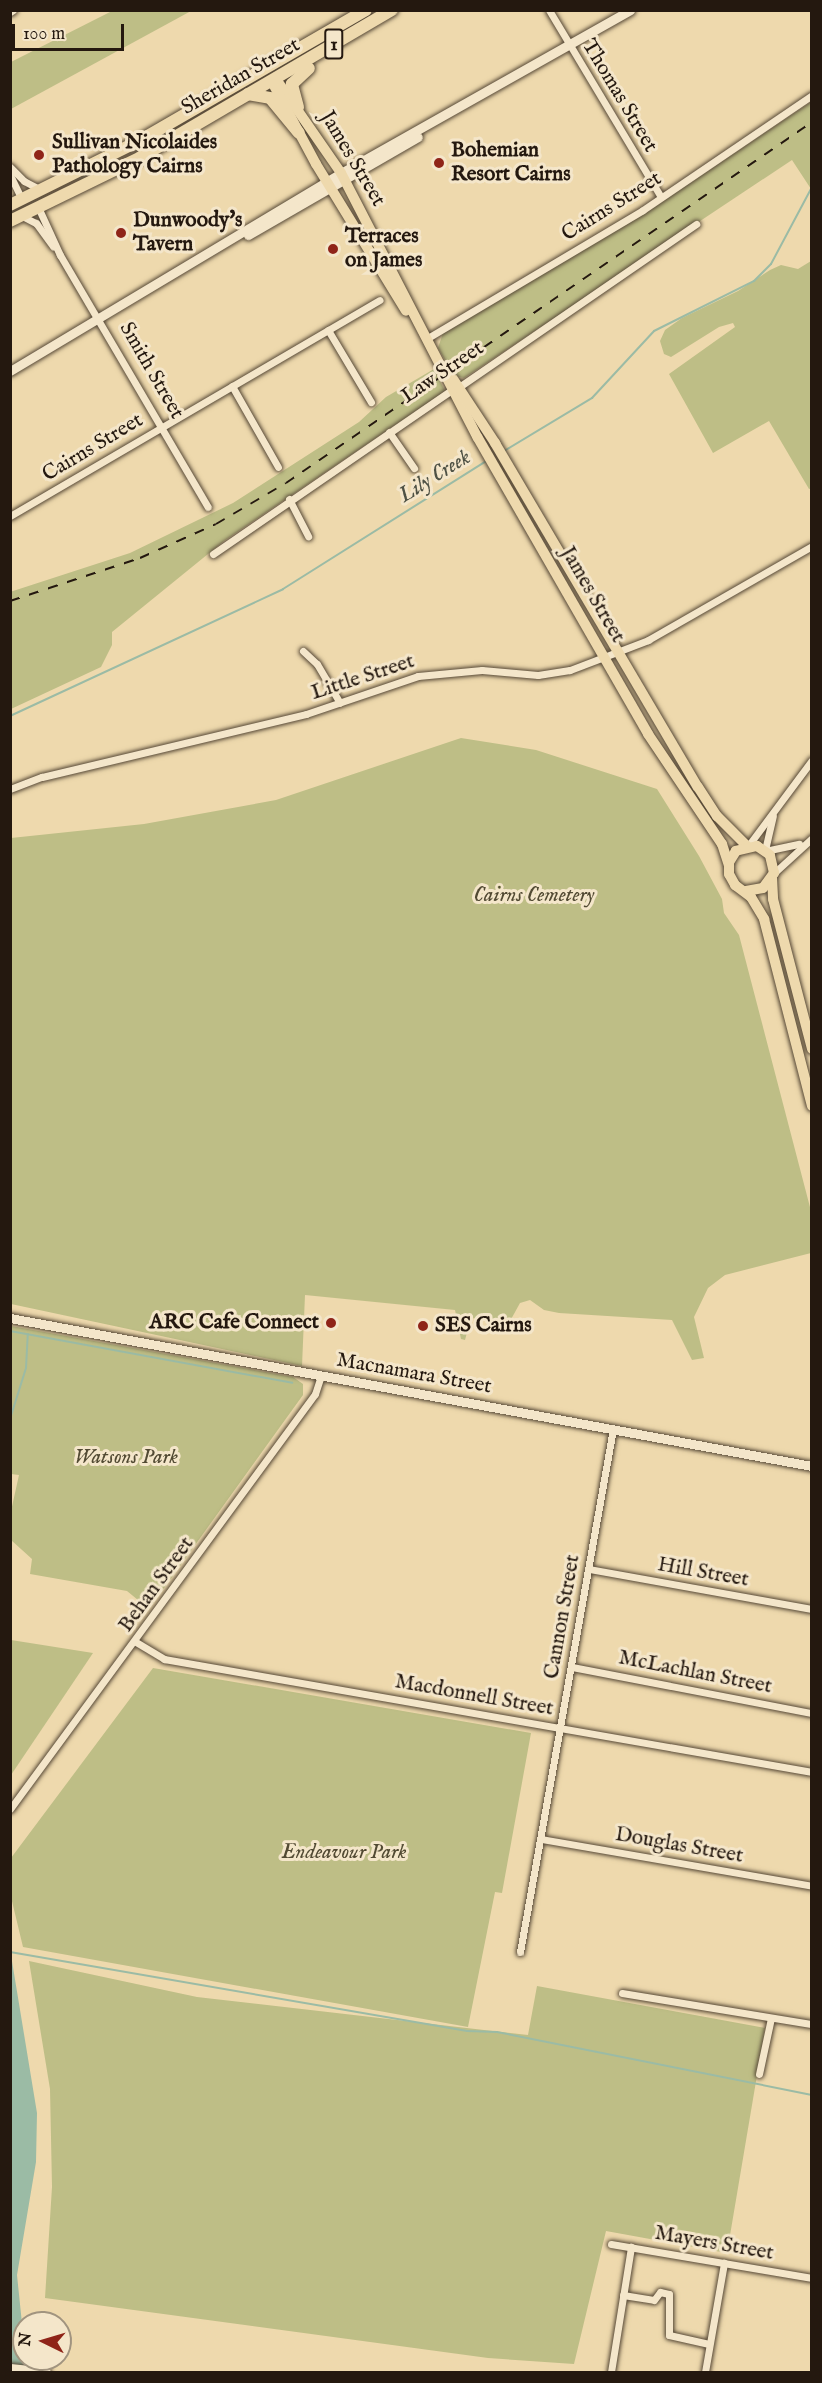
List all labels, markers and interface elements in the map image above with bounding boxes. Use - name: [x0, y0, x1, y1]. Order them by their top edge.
- scale bar: [15, 12, 128, 50]
- text: 100 m: [23, 23, 65, 46]
- road number: 1: [324, 27, 344, 61]
- street label: Sheridan Street: [177, 33, 305, 121]
- street label: Thomas Street: [575, 35, 663, 157]
- street label: James Street: [314, 107, 390, 211]
- place label: Sullivan Nicolaides Pathology Cairns: [52, 130, 217, 180]
- place label: Bohemian Resort Cairns: [451, 138, 571, 188]
- marker: Sullivan Nicolaides Pathology Cairns: [30, 146, 48, 164]
- marker: Bohemian Resort Cairns: [432, 156, 446, 170]
- street label: Cairns Street: [558, 166, 666, 248]
- place label: Dunwoody's Tavern: [133, 208, 242, 258]
- place label: Terraces on James: [345, 224, 422, 274]
- marker: Dunwoody's Tavern: [114, 226, 128, 240]
- marker: Terraces on James: [326, 242, 340, 256]
- street label: Smith Street: [113, 318, 189, 424]
- street label: Law Street: [397, 336, 489, 410]
- street label: Cairns Street: [38, 408, 148, 488]
- water label: Lily Creek: [394, 445, 476, 509]
- street label: James Street: [554, 542, 630, 648]
- street label: Little Street: [308, 649, 418, 707]
- park label: Cairns Cemetery: [474, 883, 594, 909]
- place label: ARC Cafe Connect: [149, 1310, 319, 1336]
- place label: SES Cairns: [435, 1313, 532, 1339]
- marker: ARC Cafe Connect: [324, 1316, 338, 1330]
- marker: SES Cairns: [416, 1319, 430, 1333]
- street label: Macnamara Street: [335, 1348, 493, 1400]
- park label: Watsons Park: [74, 1445, 178, 1471]
- street label: Behan Street: [114, 1532, 200, 1638]
- street label: Cannon Street: [540, 1553, 586, 1681]
- street label: Hill Street: [656, 1553, 750, 1593]
- street label: McLachlan Street: [616, 1646, 774, 1700]
- street label: Macdonnell Street: [393, 1670, 555, 1722]
- street label: Douglas Street: [613, 1822, 745, 1870]
- park label: Endeavour Park: [282, 1840, 406, 1866]
- street label: Mayers Street: [653, 2221, 775, 2267]
- north arrow: [12, 2311, 72, 2371]
- text: N: [15, 2332, 37, 2347]

